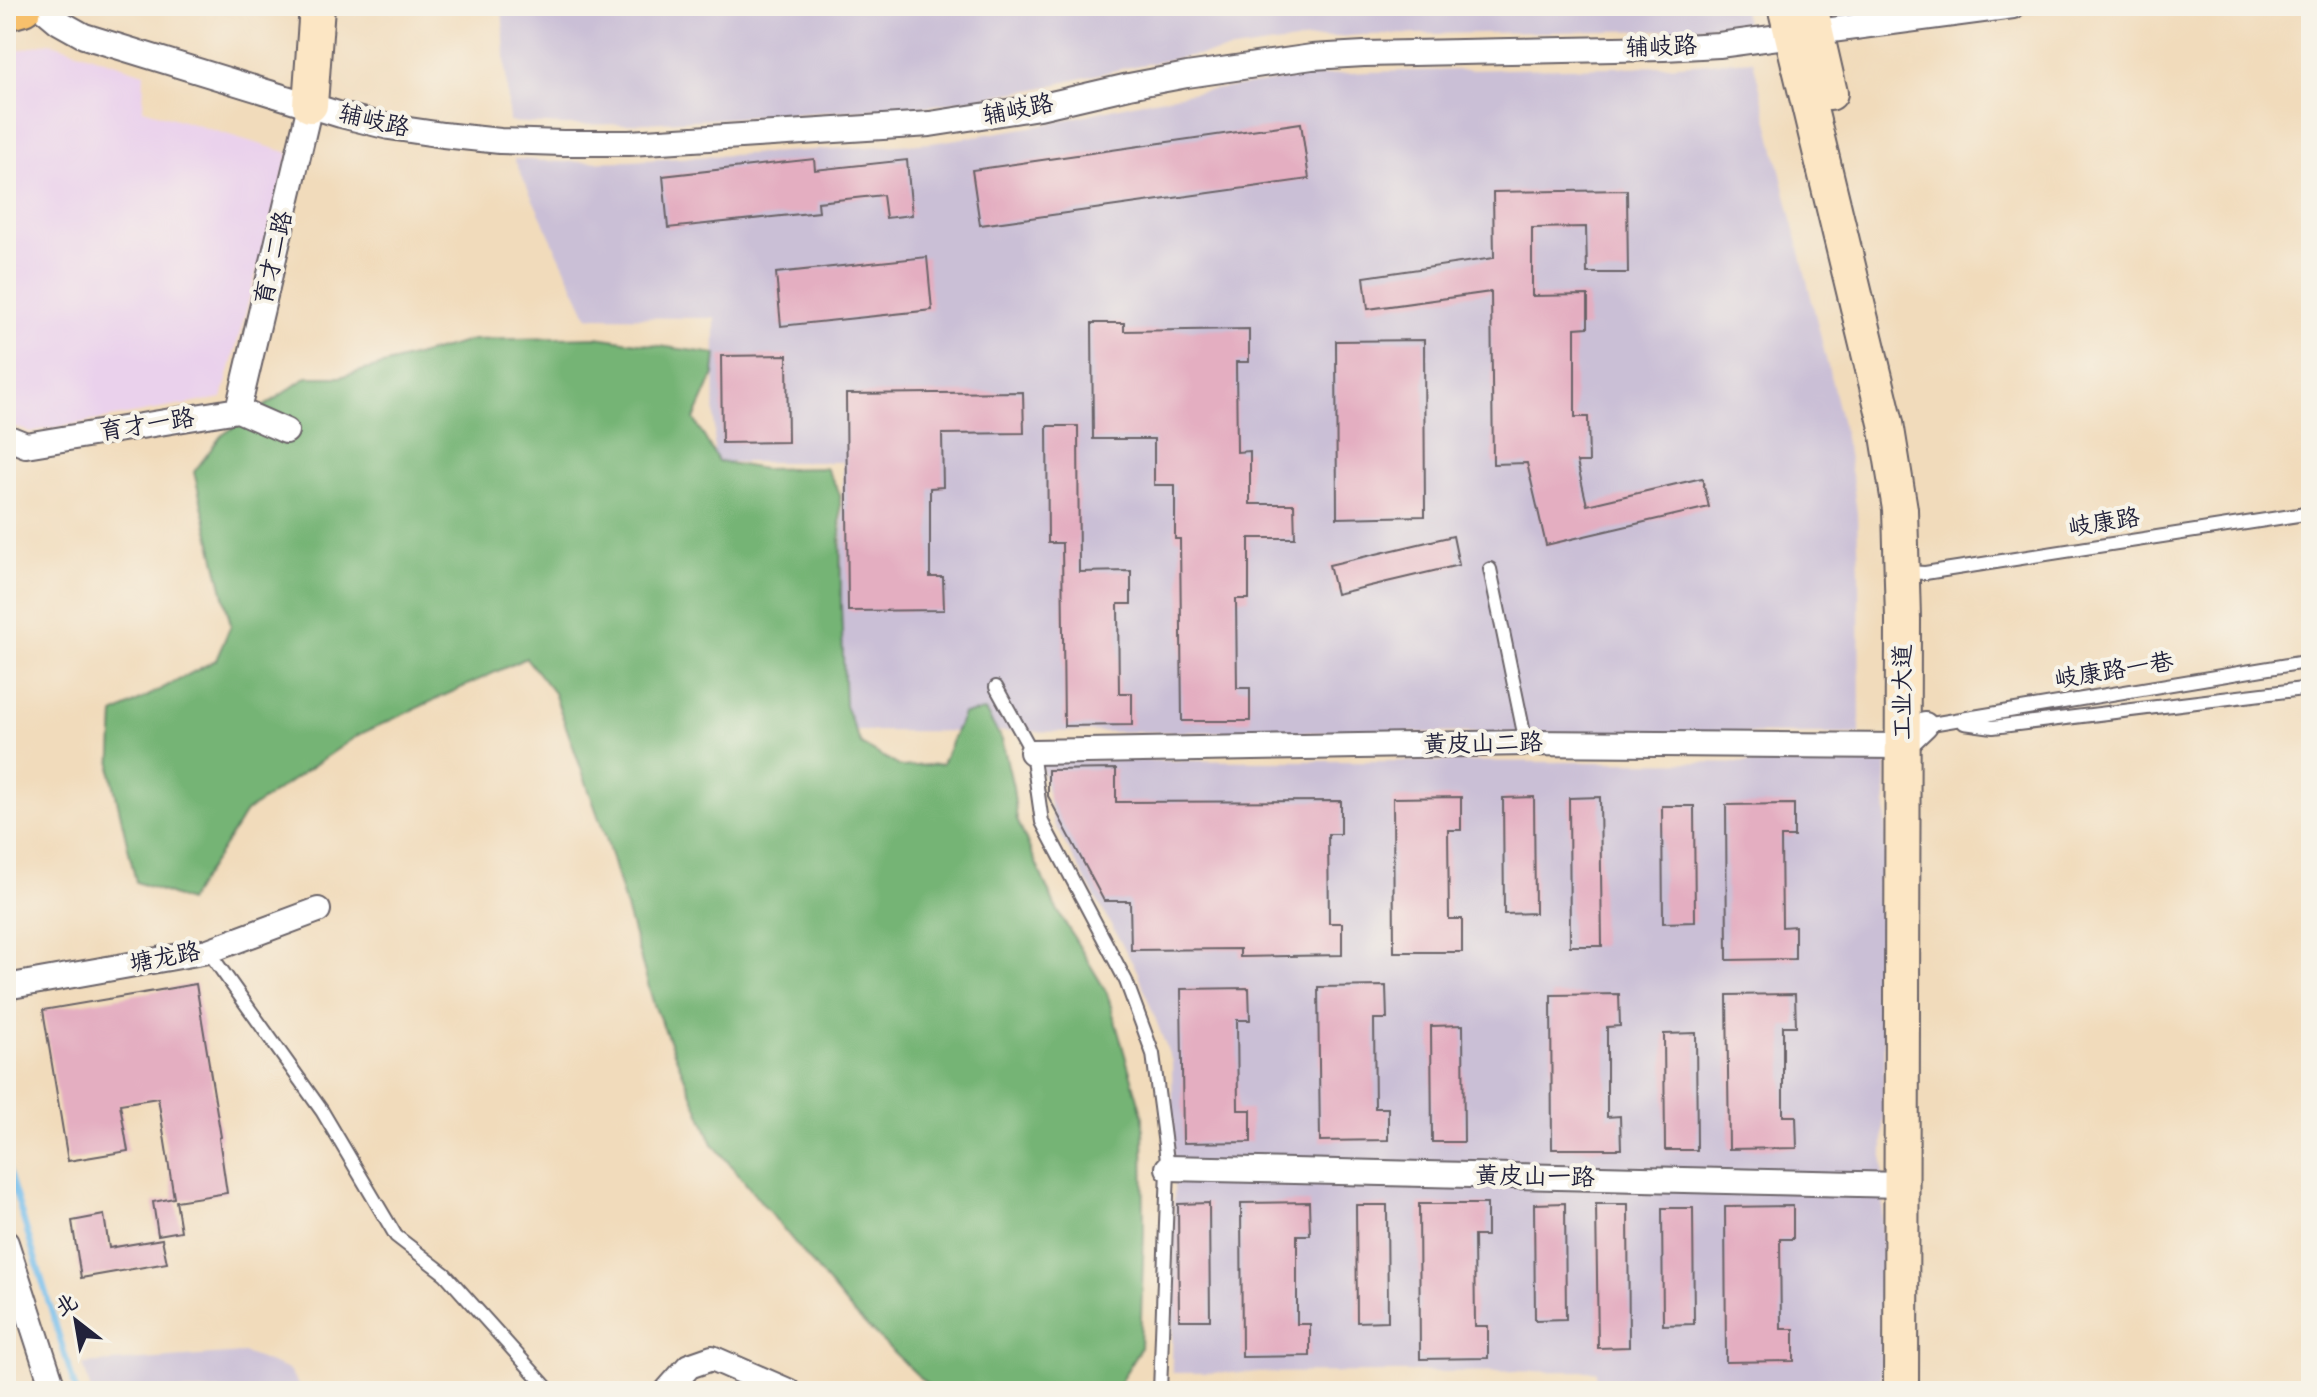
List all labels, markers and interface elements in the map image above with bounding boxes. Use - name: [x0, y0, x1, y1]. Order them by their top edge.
- street label: 辅岐路: [1624, 29, 1698, 65]
- street label: 辅岐路: [979, 86, 1057, 134]
- street label: 辅岐路: [335, 96, 413, 146]
- street label: 育才二路: [247, 207, 301, 309]
- street label: 育才一路: [97, 401, 197, 449]
- street label: 岐康路: [2066, 501, 2142, 545]
- street label: 工业大道: [1886, 644, 1920, 740]
- street label: 岐康路一巷: [2052, 645, 2176, 697]
- street label: 黄皮山二路: [1423, 726, 1543, 762]
- street label: 塘龙路: [126, 934, 204, 982]
- street label: 黄皮山一路: [1475, 1159, 1595, 1195]
- north arrow: [36, 1281, 116, 1361]
- text: 北: [49, 1286, 84, 1324]

